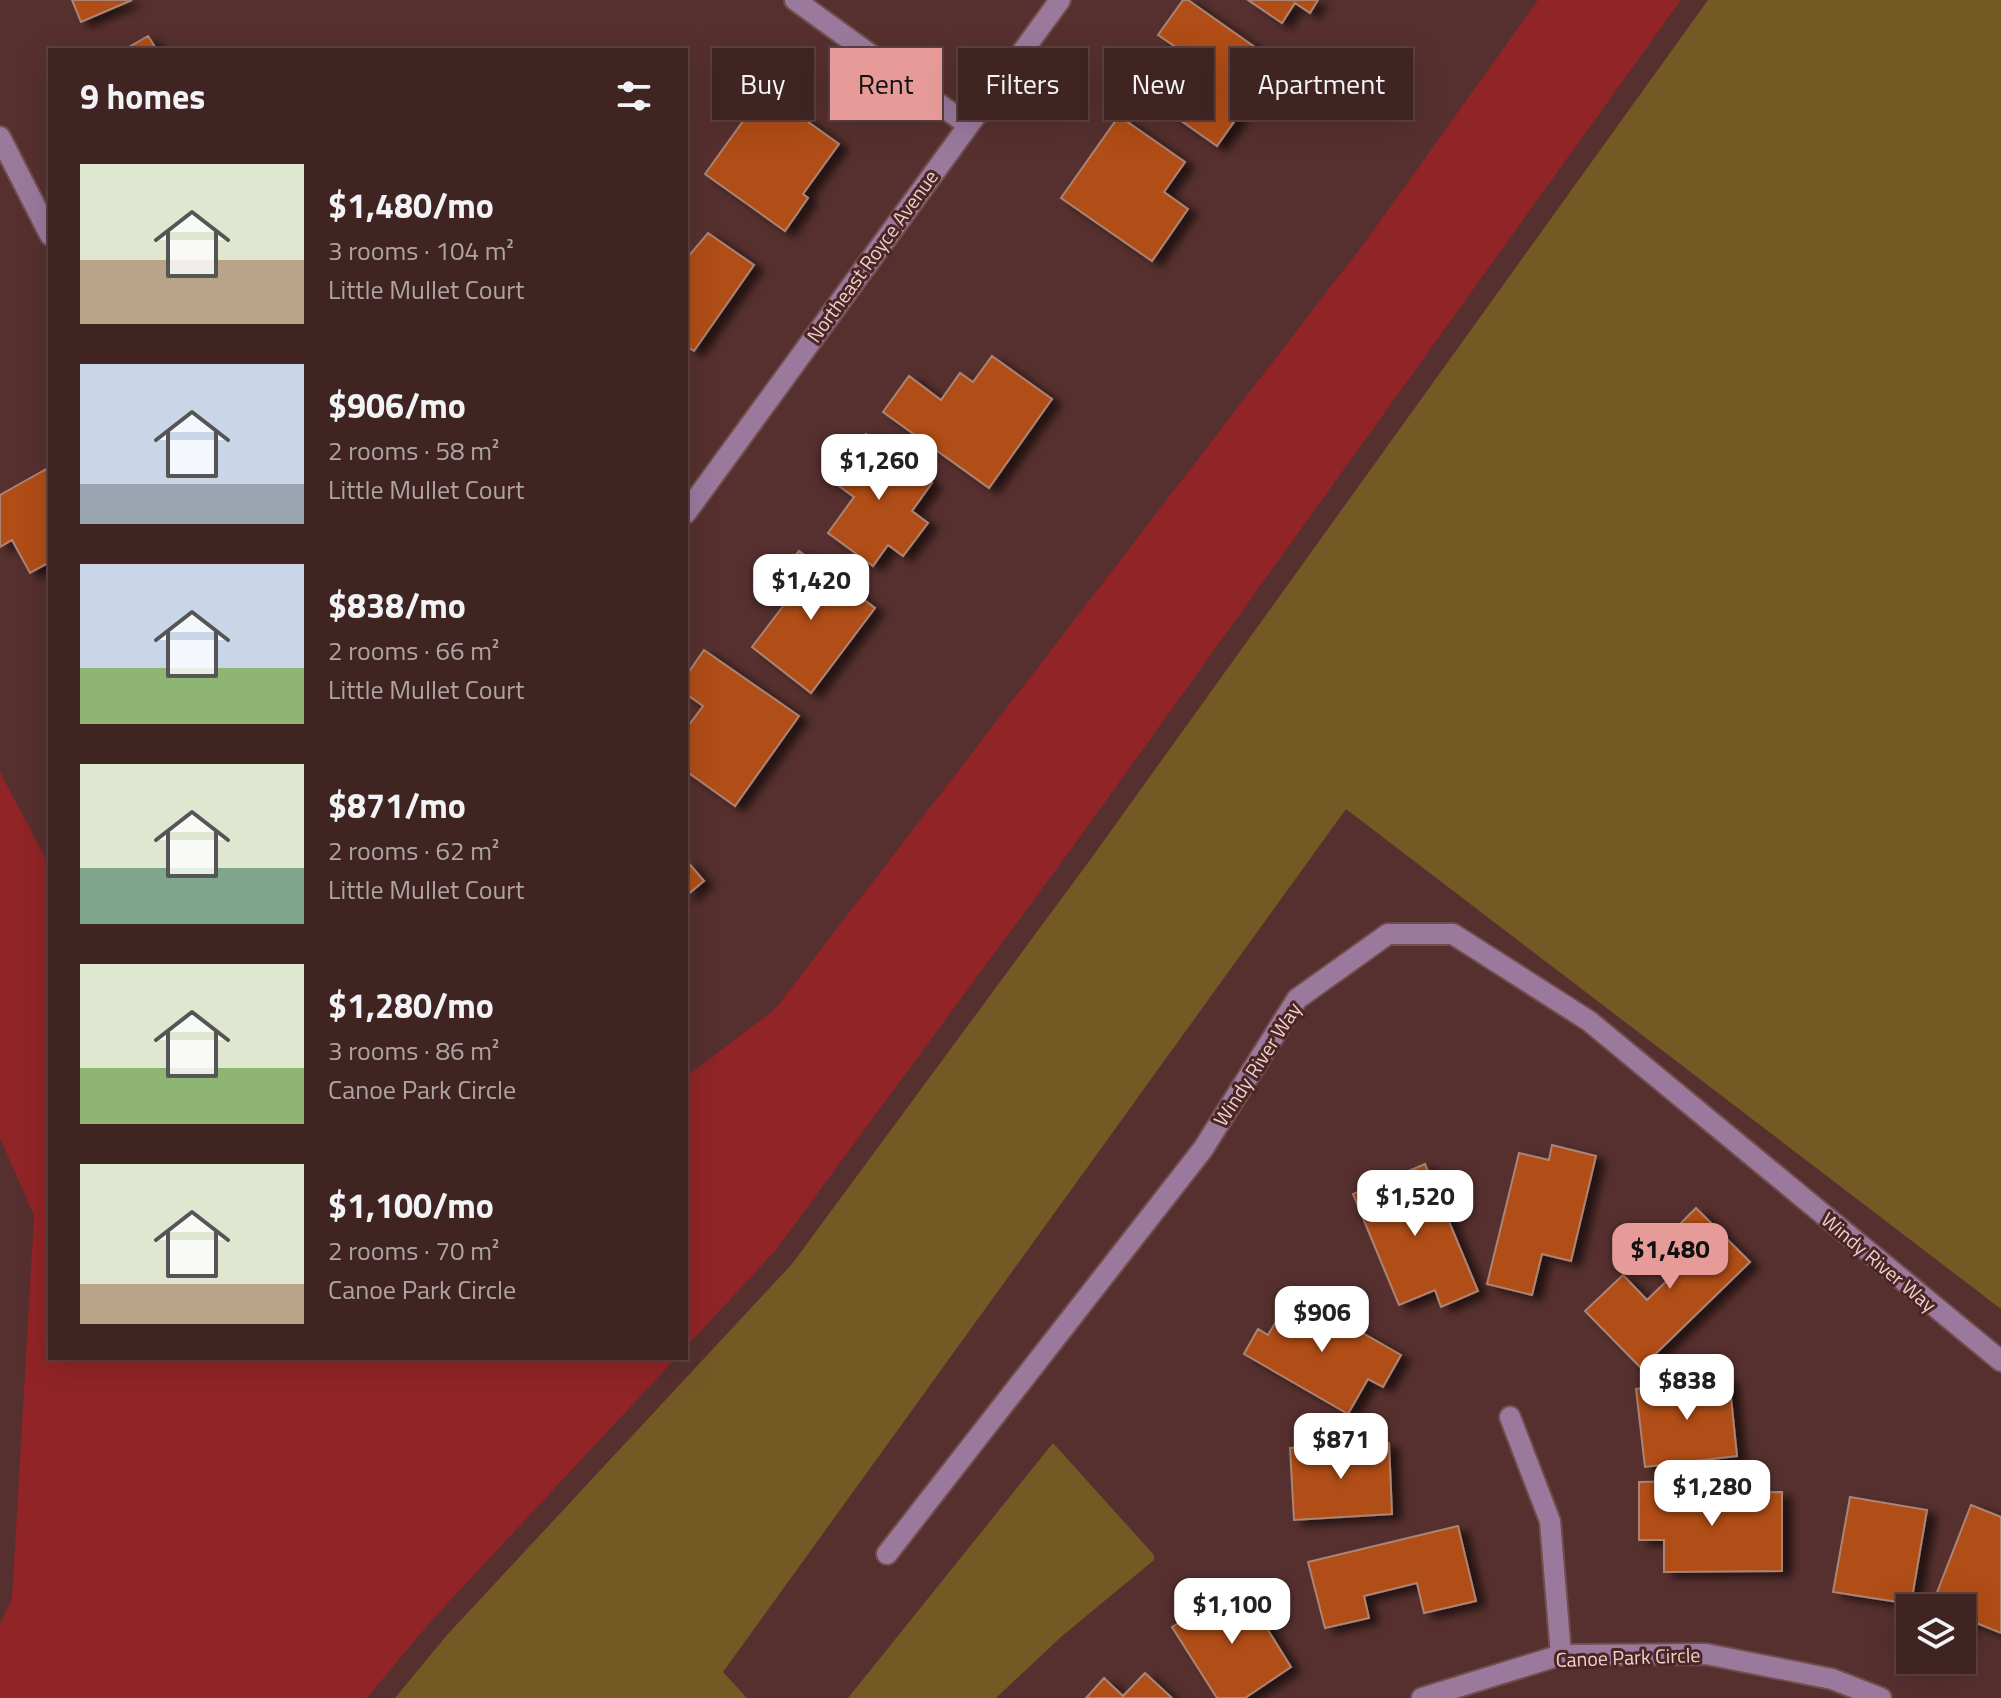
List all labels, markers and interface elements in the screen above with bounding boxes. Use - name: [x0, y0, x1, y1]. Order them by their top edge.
- chip: Buy: [712, 48, 814, 120]
- chip: Rent: [830, 48, 942, 120]
- chip: Filters: [958, 48, 1088, 120]
- chip: New: [1104, 48, 1214, 120]
- chip: Apartment: [1230, 48, 1413, 120]
- text: 9 homes: [80, 70, 205, 122]
- icon: filters: [612, 74, 656, 118]
- street label: Northeast Royce Avenue: [799, 163, 945, 349]
- text: $1,480/mo: [328, 179, 494, 231]
- icon: home: [144, 196, 240, 292]
- text: 3 rooms · 104 m²: [328, 231, 514, 270]
- text: Little Mullet Court: [328, 270, 524, 309]
- text: $906/mo: [328, 379, 466, 431]
- icon: home: [144, 396, 240, 492]
- text: 2 rooms · 58 m²: [328, 431, 499, 470]
- pin: $1,260: [814, 434, 944, 502]
- text: $1,260: [839, 440, 919, 479]
- text: Little Mullet Court: [328, 470, 524, 509]
- pin: $1,420: [746, 554, 876, 622]
- text: $1,420: [771, 560, 851, 599]
- text: $838/mo: [328, 579, 466, 631]
- icon: home: [144, 596, 240, 692]
- text: 2 rooms · 66 m²: [328, 631, 499, 670]
- text: Little Mullet Court: [328, 670, 524, 709]
- text: $871/mo: [328, 779, 466, 831]
- icon: home: [144, 796, 240, 892]
- text: 2 rooms · 62 m²: [328, 831, 499, 870]
- text: Little Mullet Court: [328, 870, 524, 909]
- text: $1,280/mo: [328, 979, 494, 1031]
- icon: home: [144, 996, 240, 1092]
- street label: Windy River Way: [1205, 996, 1309, 1132]
- text: 3 rooms · 86 m²: [328, 1031, 499, 1070]
- text: Canoe Park Circle: [328, 1070, 516, 1109]
- pin: $1,520: [1350, 1170, 1480, 1238]
- text: $1,520: [1375, 1176, 1455, 1215]
- text: $1,100/mo: [328, 1179, 494, 1231]
- icon: home: [144, 1196, 240, 1292]
- street label: Windy River Way: [1815, 1204, 1944, 1320]
- pin: $1,480: [1605, 1223, 1735, 1291]
- text: $1,480: [1630, 1229, 1710, 1268]
- text: 2 rooms · 70 m²: [328, 1231, 499, 1270]
- text: Canoe Park Circle: [328, 1270, 516, 1309]
- pin: $906: [1275, 1286, 1369, 1354]
- text: $906: [1293, 1292, 1351, 1331]
- pin: $838: [1640, 1354, 1734, 1422]
- text: $838: [1658, 1360, 1716, 1399]
- pin: $871: [1294, 1413, 1388, 1481]
- text: $871: [1312, 1419, 1370, 1458]
- pin: $1,280: [1647, 1460, 1777, 1528]
- text: $1,280: [1672, 1466, 1752, 1505]
- pin: $1,100: [1167, 1578, 1297, 1646]
- text: $1,100: [1192, 1584, 1272, 1623]
- map controls: [1896, 1594, 1976, 1674]
- button: layers: [1896, 1594, 1976, 1674]
- street label: Canoe Park Circle: [1555, 1639, 1701, 1675]

